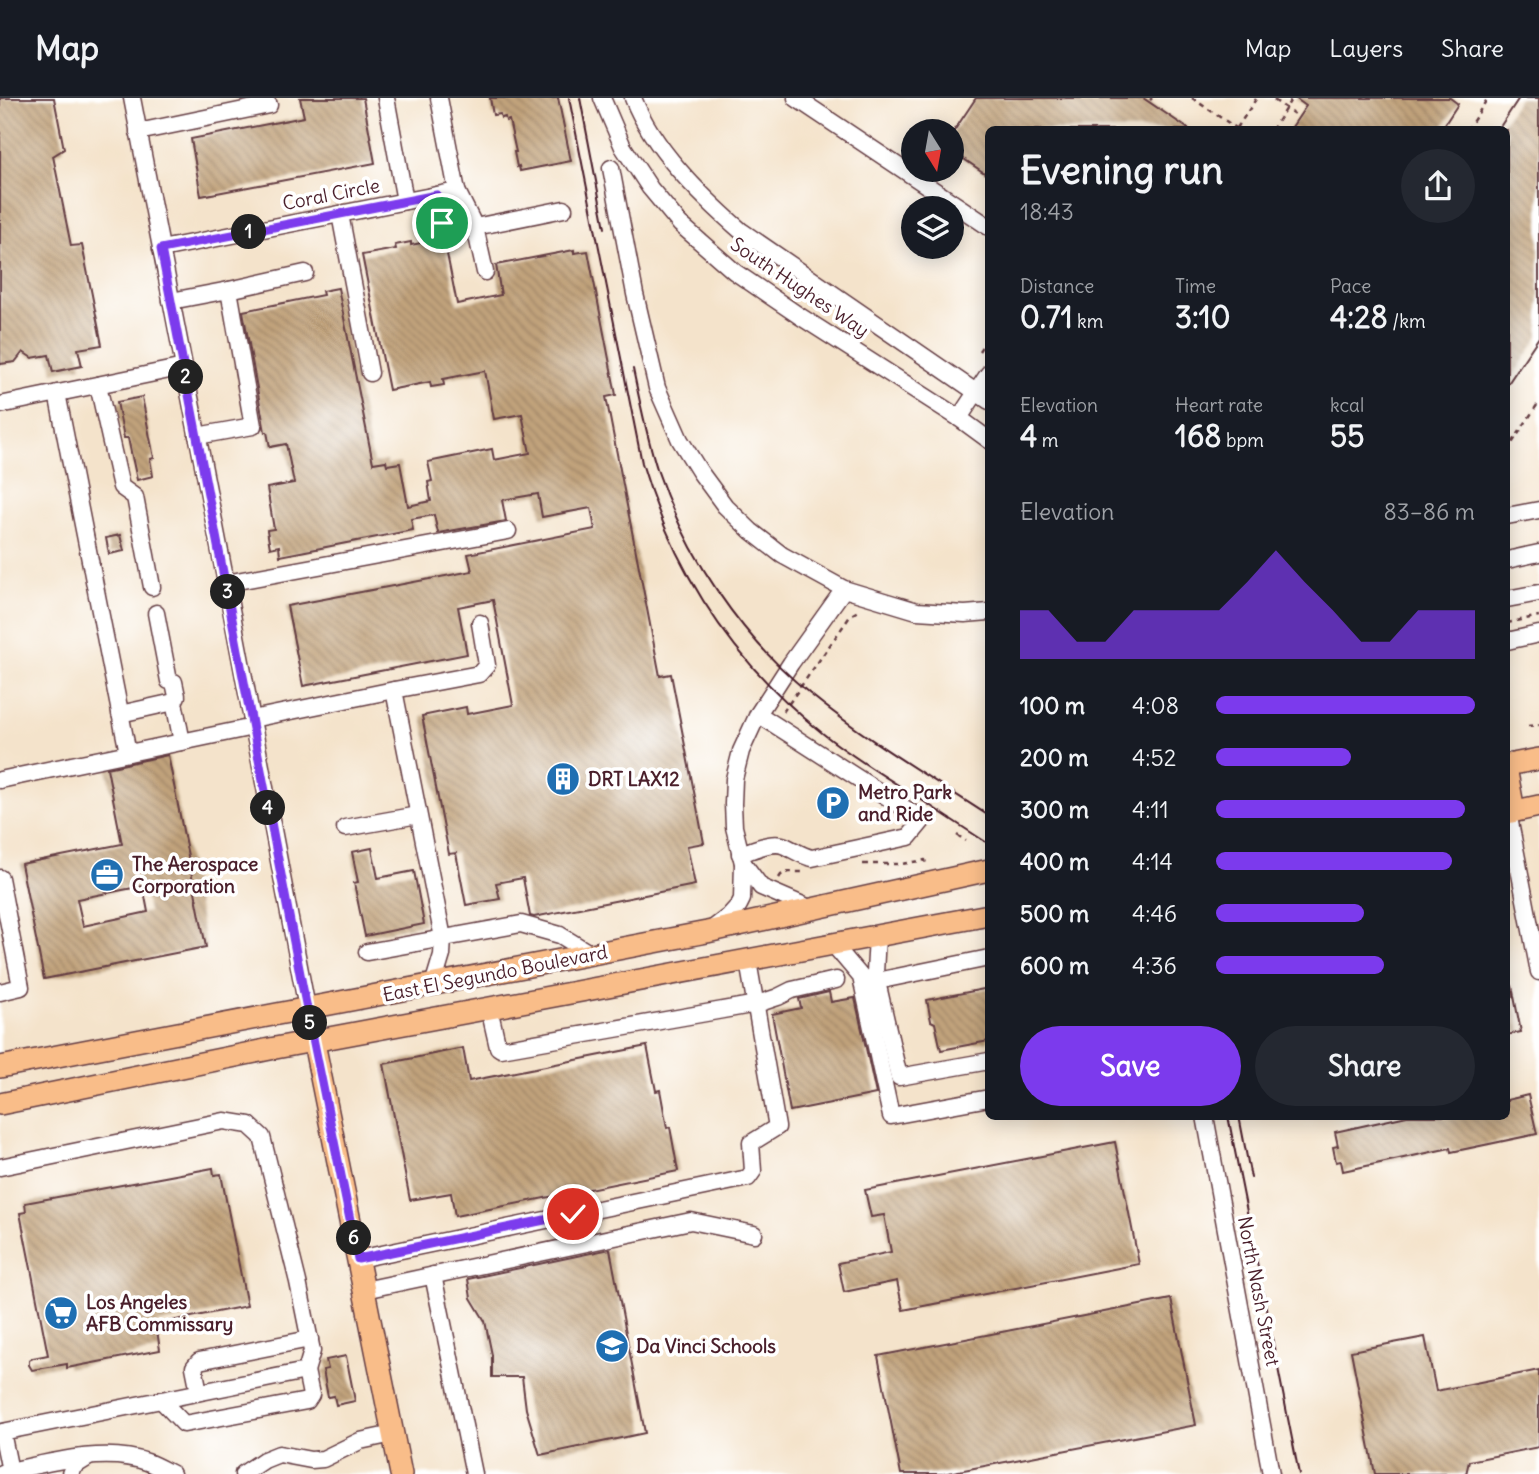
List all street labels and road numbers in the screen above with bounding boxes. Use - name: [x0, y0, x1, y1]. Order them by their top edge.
- street label: Coral Circle: [280, 173, 382, 215]
- street label: South Hughes Way: [726, 232, 874, 342]
- street label: East El Segundo Boulevard: [381, 939, 609, 1007]
- street label: North Nash Street: [1233, 1214, 1285, 1368]

